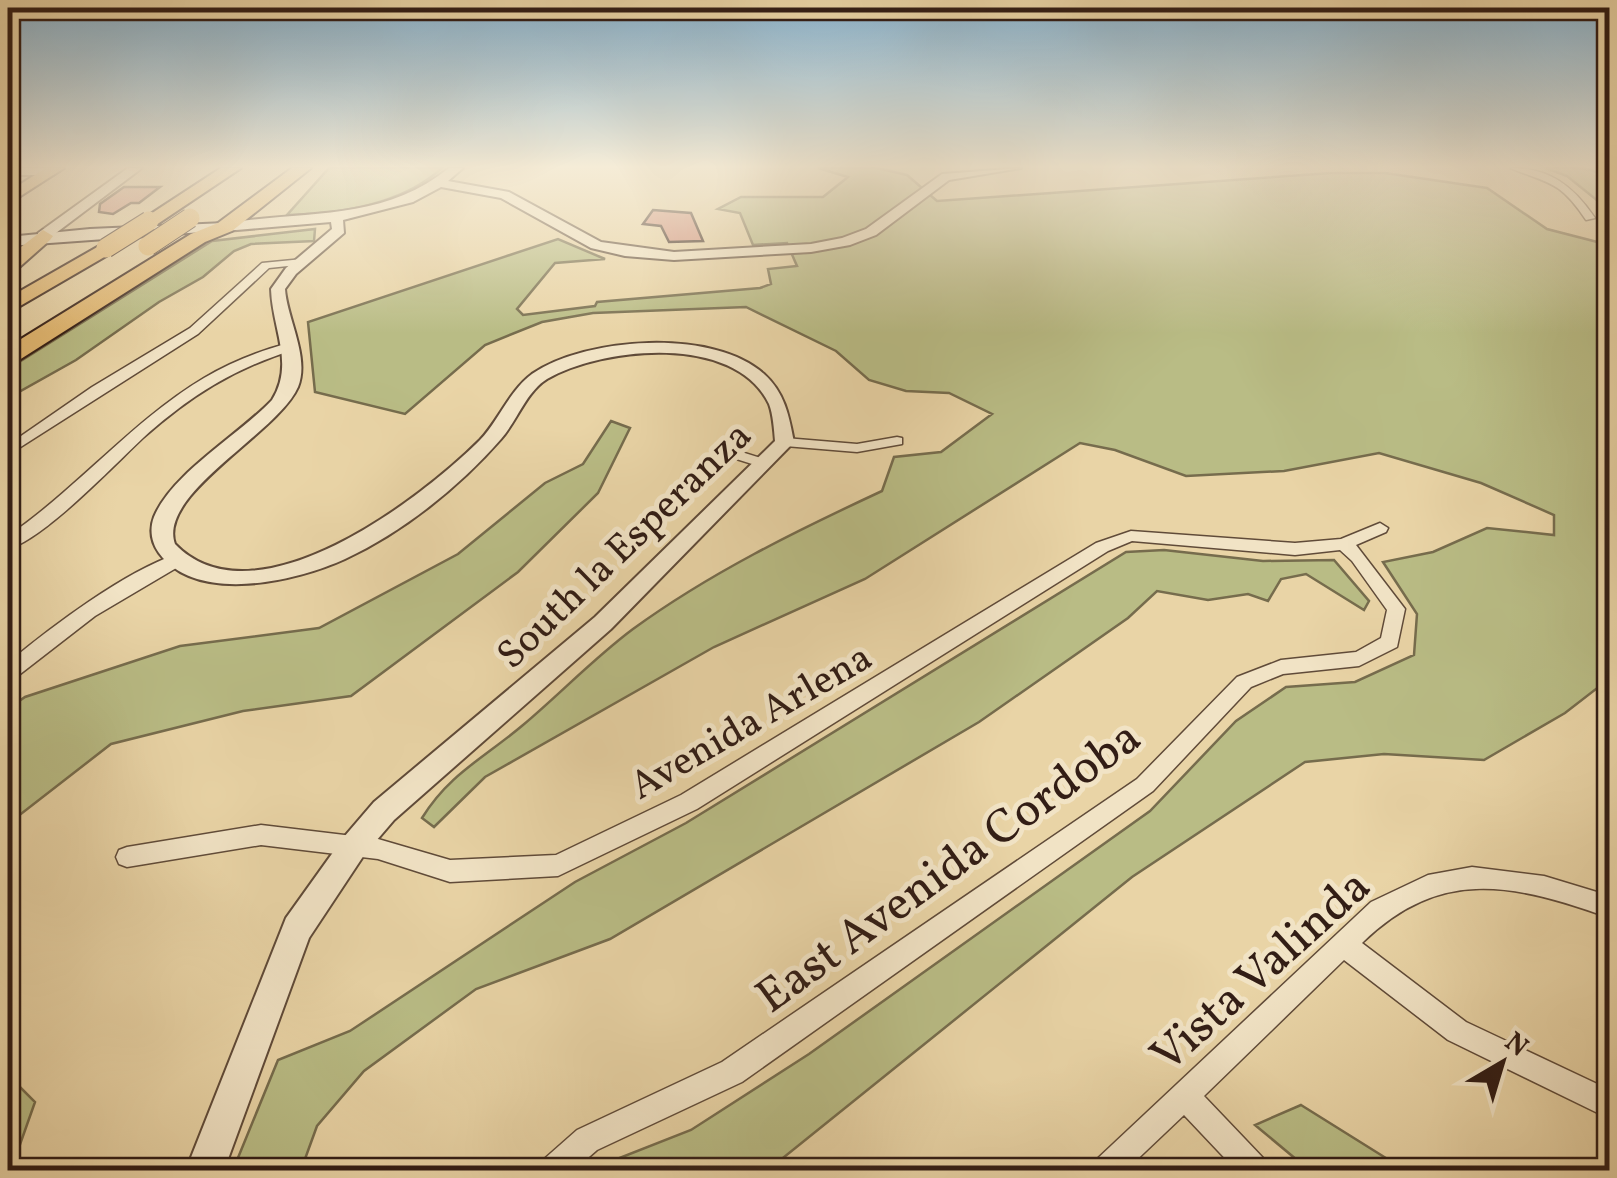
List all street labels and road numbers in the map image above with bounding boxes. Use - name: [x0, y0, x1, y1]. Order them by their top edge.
- street label: South la Esperanza: [486, 410, 766, 683]
- street label: Avenida Arlena: [620, 631, 884, 816]
- street label: East Avenida Cordoba: [743, 706, 1156, 1031]
- street label: Vista Valinda: [1137, 855, 1387, 1089]

